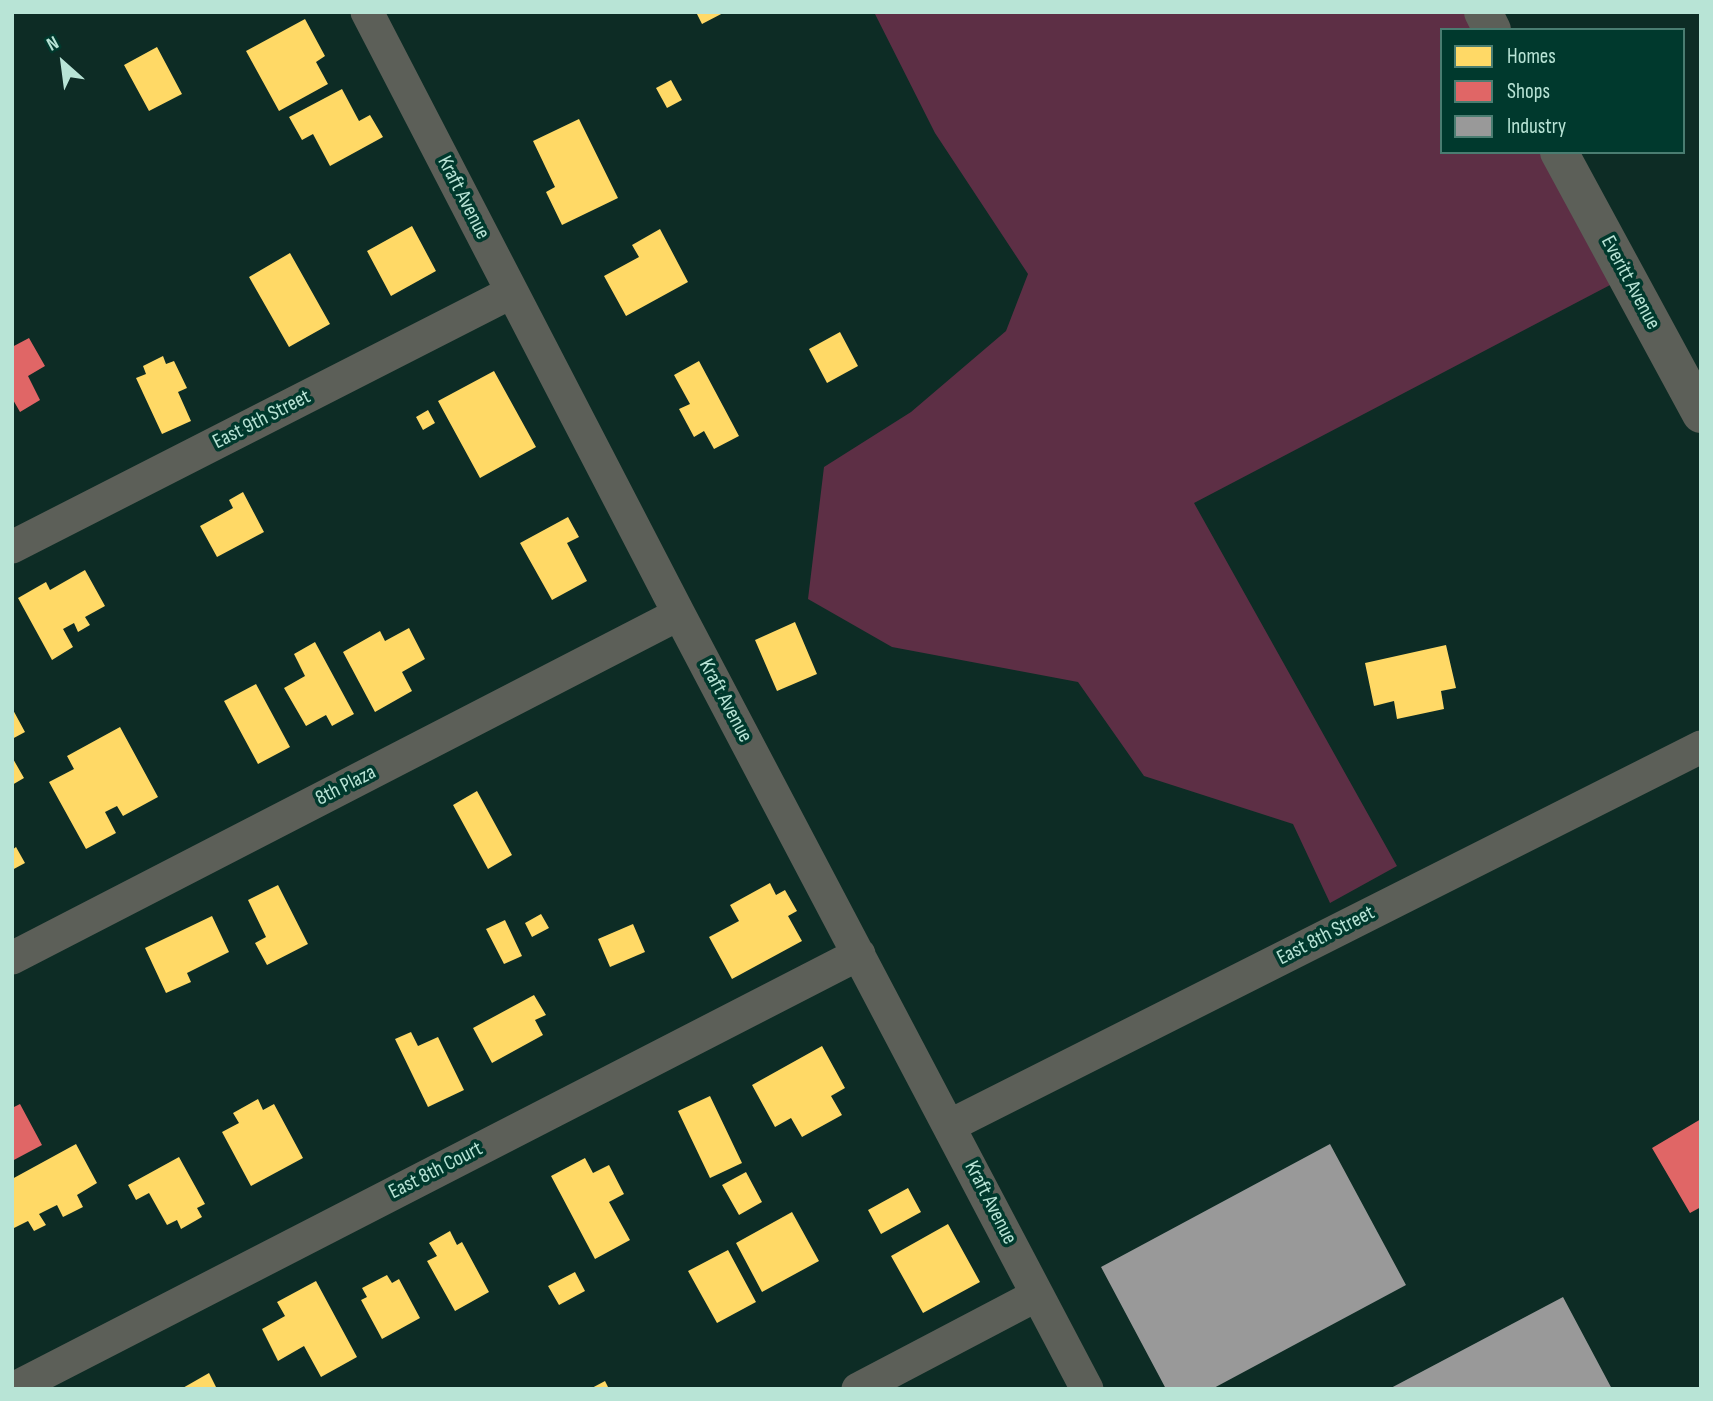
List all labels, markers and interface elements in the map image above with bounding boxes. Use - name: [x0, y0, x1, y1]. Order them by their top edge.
- north arrow: [28, 28, 98, 98]
- legend: [1440, 28, 1685, 154]
- text: N: [43, 31, 63, 57]
- text: Homes: [1507, 44, 1556, 69]
- text: Shops: [1507, 79, 1550, 104]
- text: Industry: [1507, 114, 1566, 139]
- street label: Kraft Avenue: [431, 152, 495, 244]
- street label: Everitt Avenue: [1595, 232, 1665, 334]
- street label: East 9th Street: [209, 385, 315, 455]
- street label: Kraft Avenue: [693, 655, 757, 747]
- street label: 8th Plaza: [312, 760, 380, 812]
- street label: East 8th Street: [1273, 901, 1379, 971]
- street label: East 8th Court: [385, 1137, 487, 1205]
- street label: Kraft Avenue: [958, 1157, 1022, 1249]

